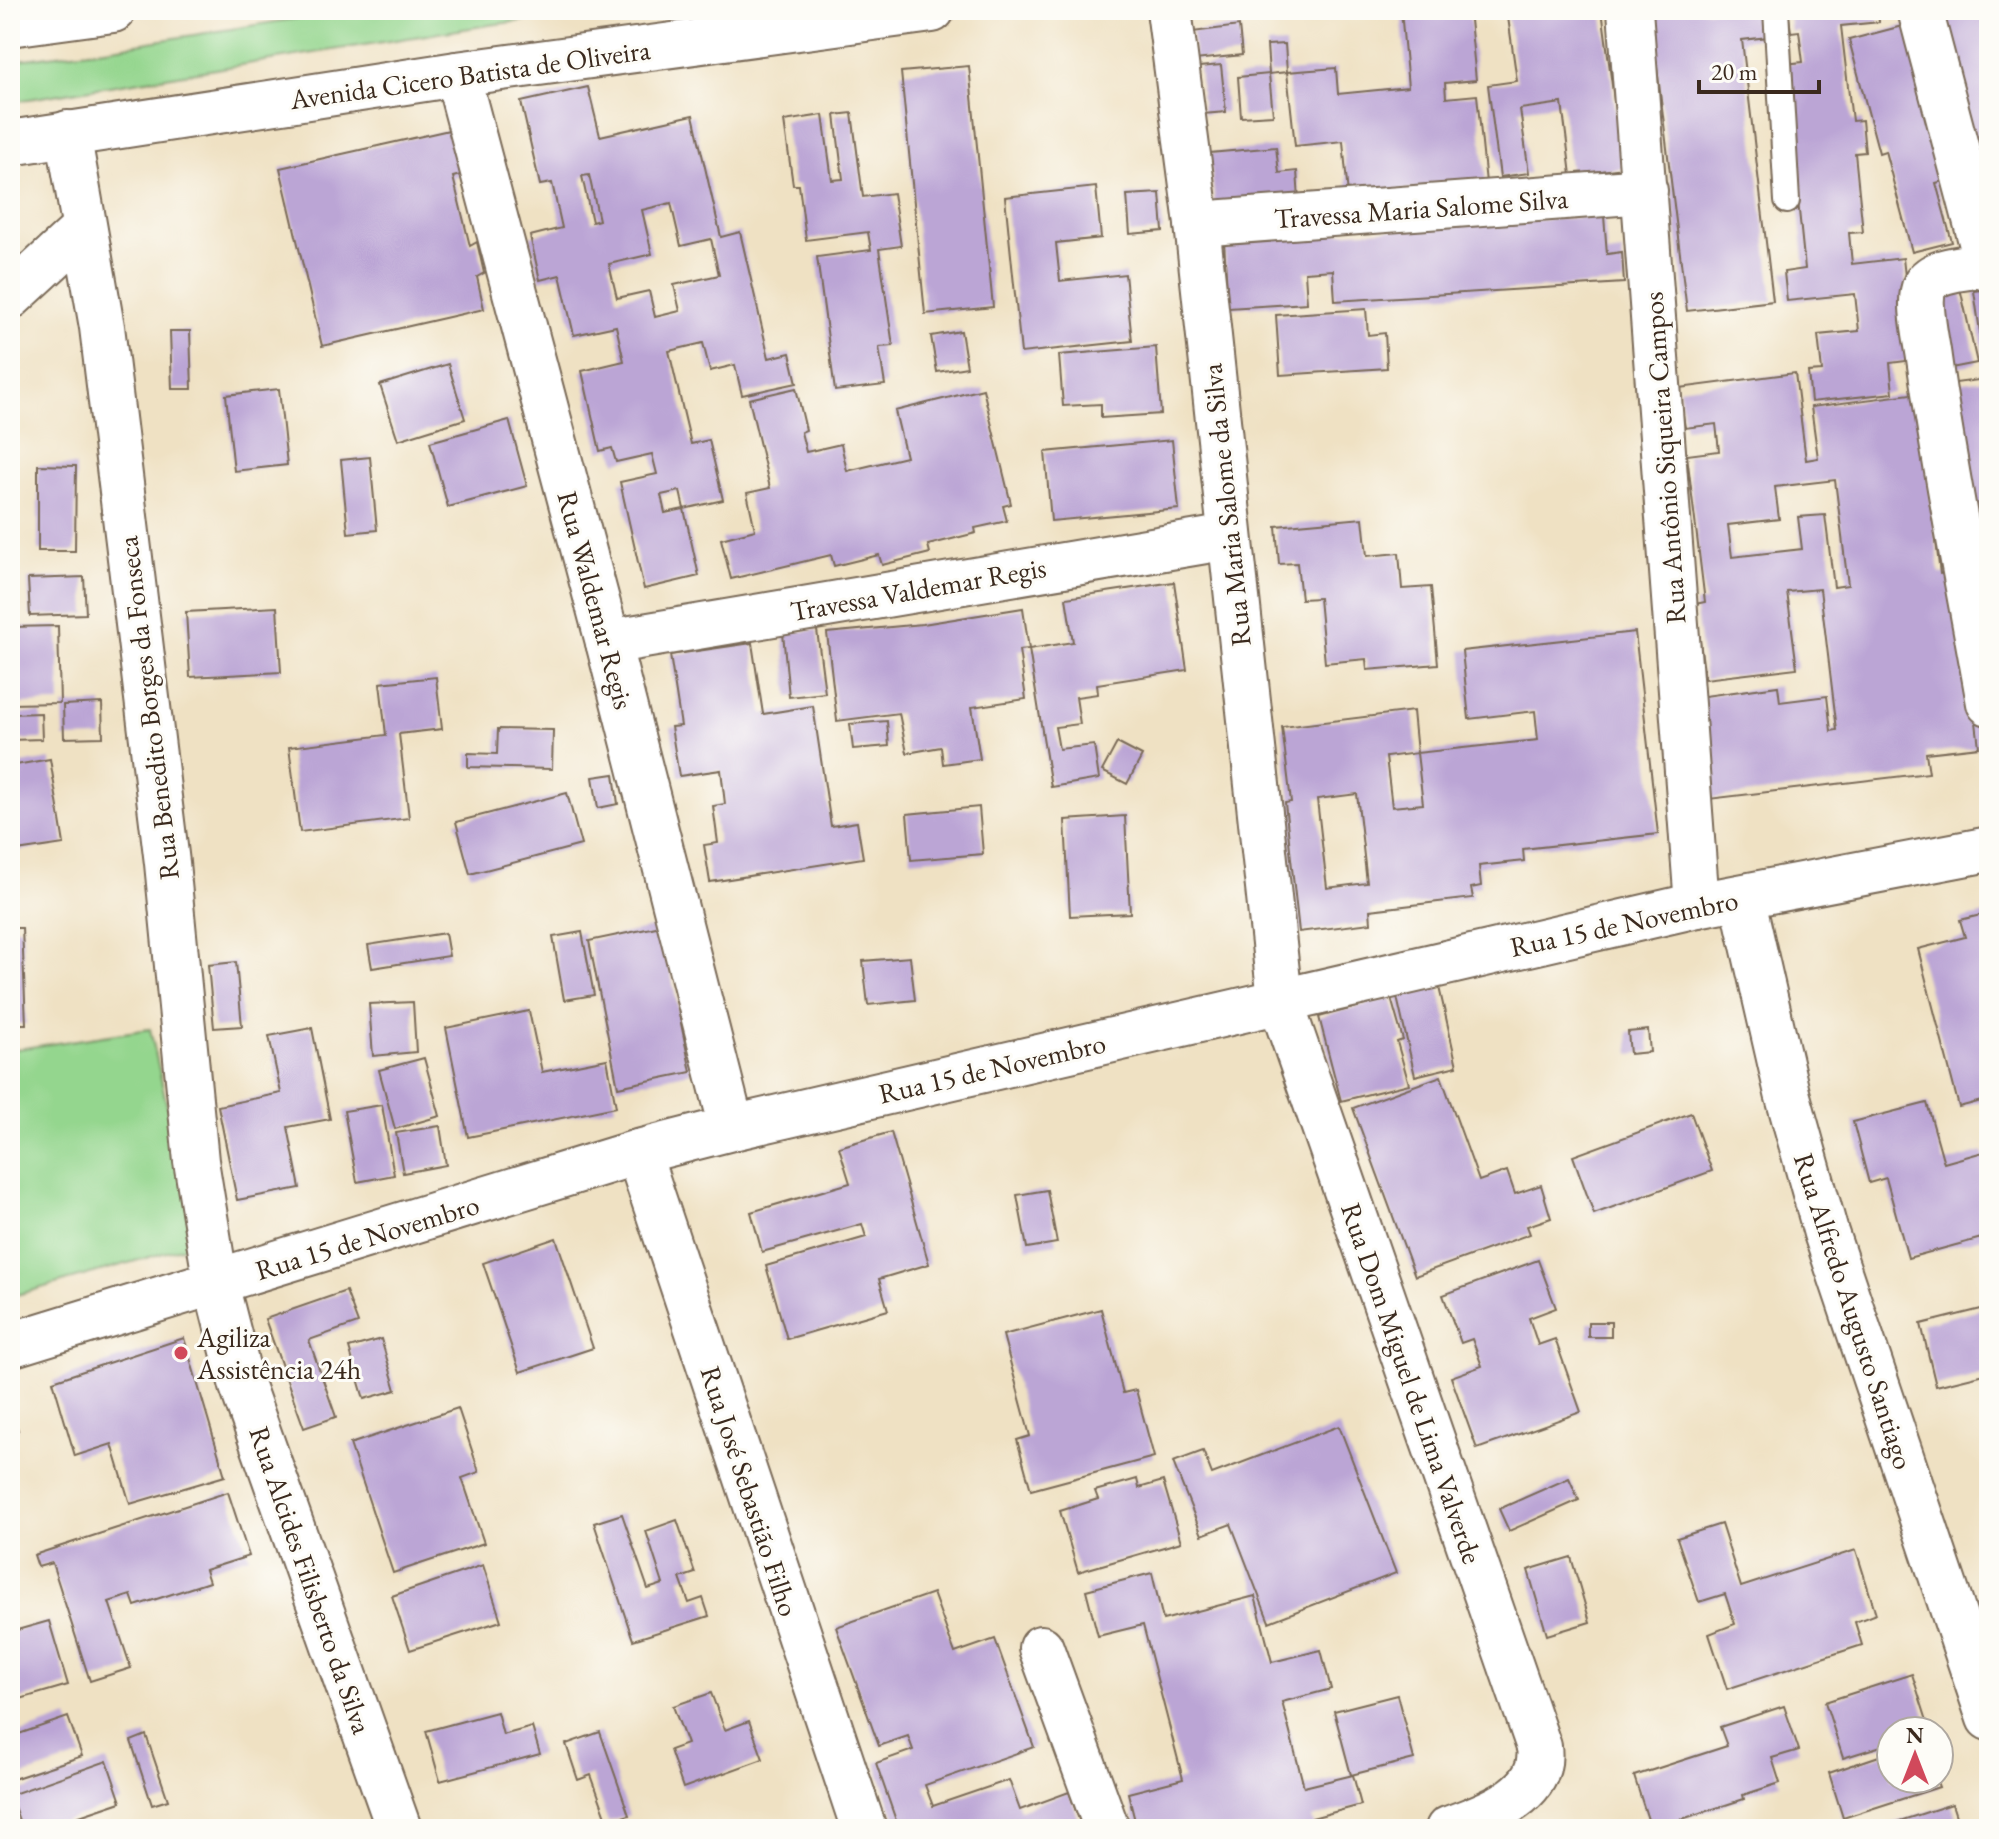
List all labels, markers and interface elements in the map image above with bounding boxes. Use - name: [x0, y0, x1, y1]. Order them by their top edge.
- street label: Avenida Cicero Batista de Oliveira: [287, 31, 653, 117]
- scale bar: [1699, 44, 1819, 94]
- text: 20 m: [1711, 56, 1758, 87]
- street label: Travessa Maria Salome Silva: [1273, 180, 1570, 236]
- street label: Rua Antônio Siqueira Campos: [1634, 291, 1694, 625]
- street label: Rua Maria Salome da Silva: [1193, 361, 1259, 648]
- street label: Rua Waldemar Regis: [550, 487, 642, 713]
- street label: Rua Benedito Borges da Fonseca: [109, 533, 187, 882]
- street label: Travessa Valdemar Regis: [787, 549, 1049, 629]
- street label: Rua 15 de Novembro: [1507, 881, 1741, 965]
- street label: Rua 15 de Novembro: [875, 1024, 1109, 1112]
- street label: Rua Alfredo Augusto Santiago: [1786, 1148, 1922, 1474]
- street label: Rua 15 de Novembro: [251, 1186, 483, 1288]
- street label: Rua Dom Miguel de Lima Valverde: [1333, 1198, 1491, 1568]
- place label: Agiliza Assistência 24h: [196, 1319, 361, 1387]
- marker: Agiliza Assistência 24h: [172, 1344, 190, 1362]
- street label: Rua José Sebastião Filho: [693, 1361, 807, 1621]
- street label: Rua Alcides Filisberto da Silva: [241, 1421, 381, 1739]
- north arrow: [1875, 1715, 1955, 1795]
- text: N: [1906, 1721, 1924, 1750]

